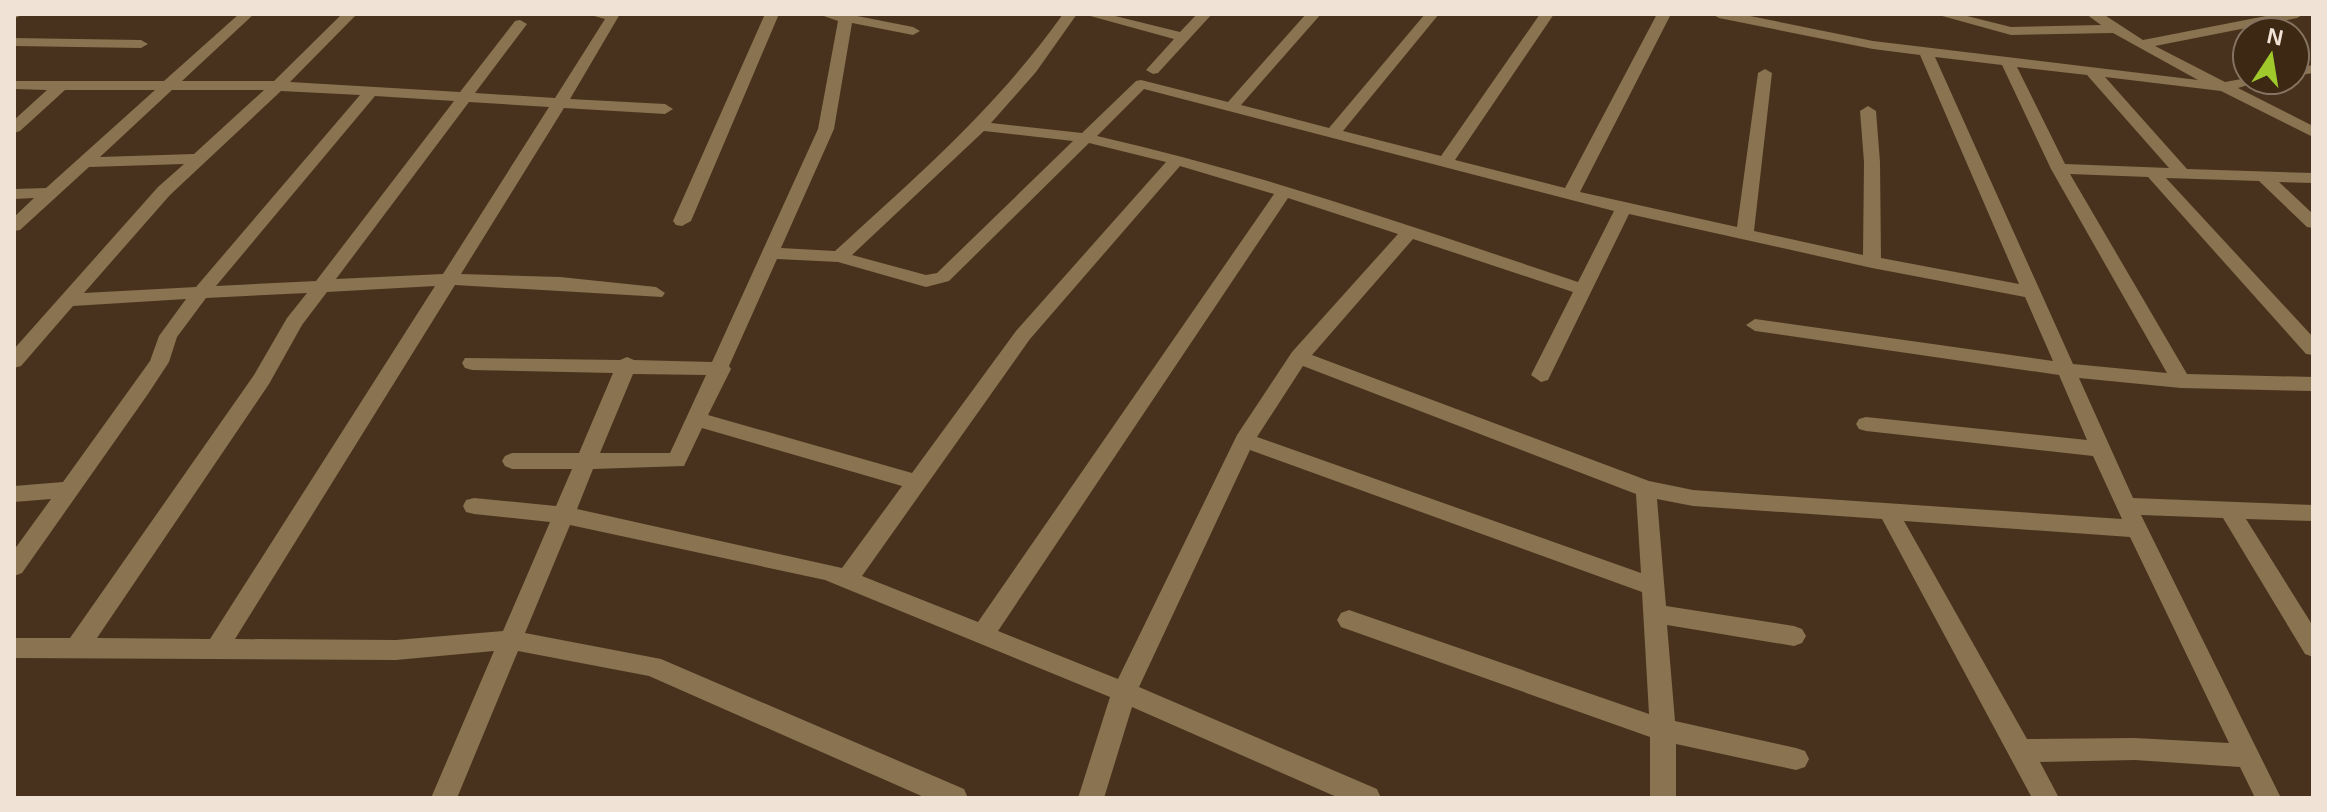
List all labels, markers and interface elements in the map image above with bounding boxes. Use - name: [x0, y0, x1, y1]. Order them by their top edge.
- north arrow: [2231, 16, 2311, 96]
- text: N: [2265, 23, 2285, 51]

